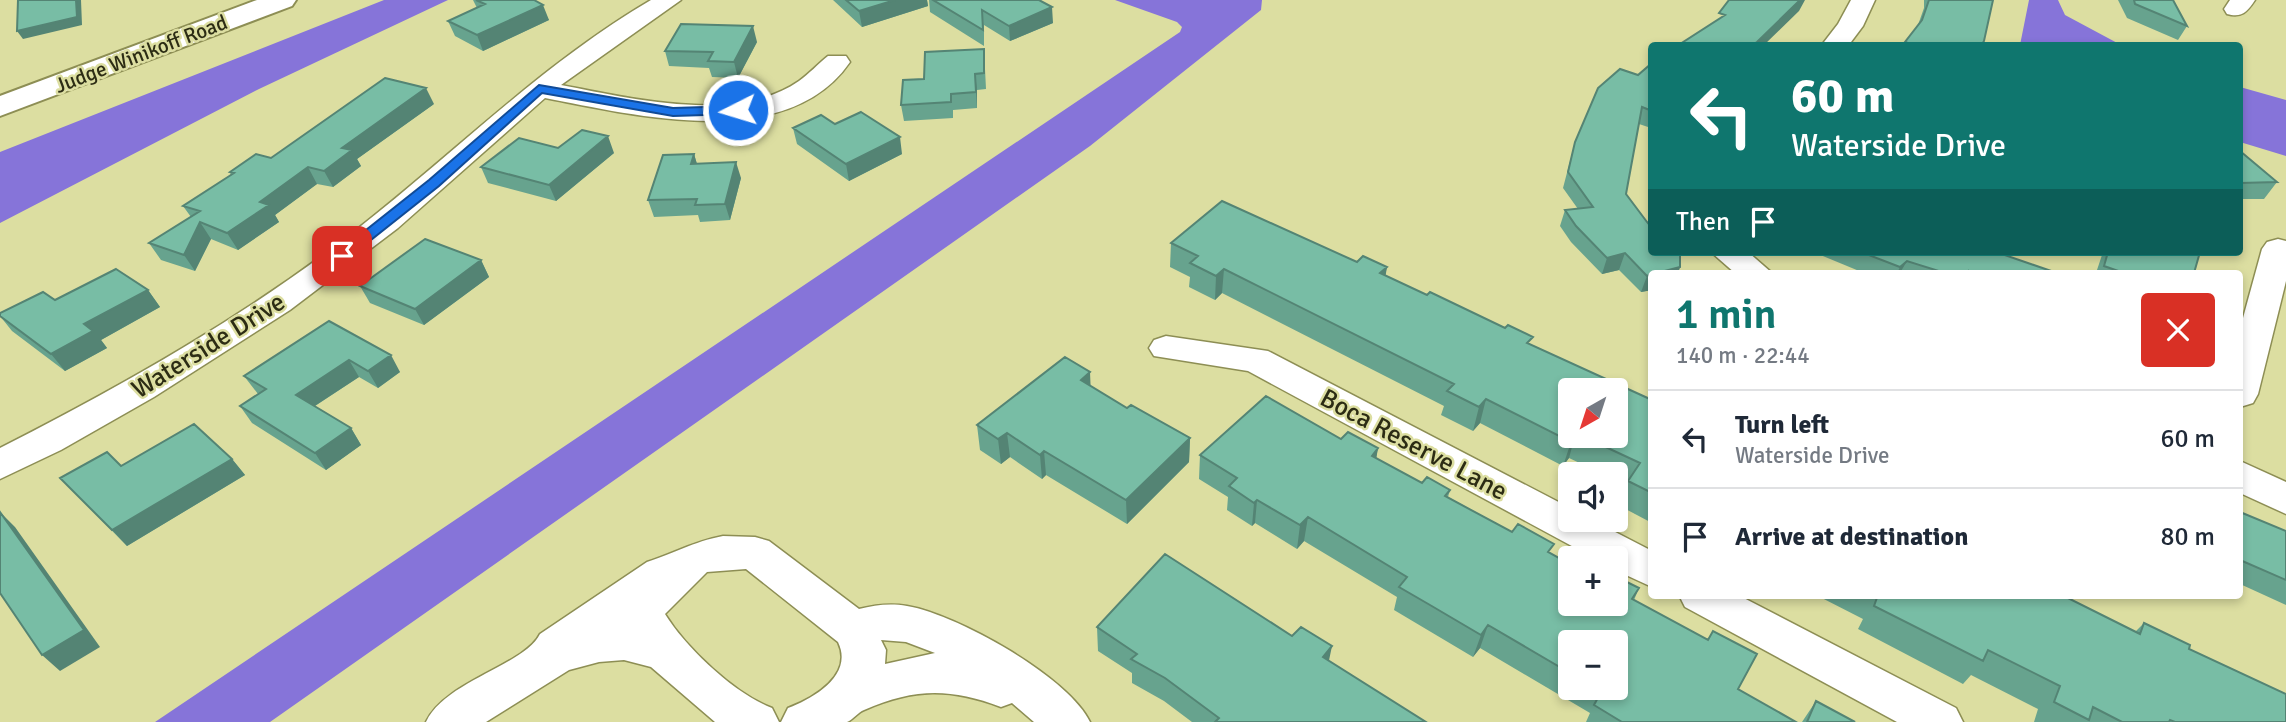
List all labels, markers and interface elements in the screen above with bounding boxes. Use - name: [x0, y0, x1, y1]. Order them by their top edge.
- street label: Judge Winikoff Road: [51, 9, 231, 99]
- text: 60 m: [1791, 66, 1894, 126]
- icon: left: [1676, 70, 1767, 161]
- position arrow: [701, 73, 775, 147]
- text: Waterside Drive: [1791, 126, 2006, 165]
- icon: arrive: [1744, 203, 1782, 241]
- text: Then: [1676, 206, 1730, 238]
- pin: [312, 226, 372, 286]
- icon: arrive: [323, 237, 361, 275]
- street label: Waterside Drive: [126, 286, 291, 406]
- text: 1 min: [1676, 289, 1777, 340]
- button: close: [2141, 293, 2215, 367]
- text: 140 m · 22:44: [1676, 341, 1810, 370]
- north arrow: [1558, 378, 1628, 448]
- map controls: [1558, 378, 1628, 700]
- street label: Boca Reserve Lane: [1314, 382, 1513, 508]
- text: Turn left: [1735, 409, 1829, 441]
- icon: left: [1676, 420, 1714, 458]
- text: 60 m: [2160, 423, 2215, 455]
- text: Waterside Drive: [1735, 441, 1889, 470]
- button: sound: [1558, 462, 1628, 532]
- icon: arrive: [1676, 518, 1714, 556]
- text: Arrive at destination: [1735, 521, 1968, 553]
- text: 80 m: [2160, 521, 2215, 553]
- button: +: [1558, 546, 1628, 616]
- button: −: [1558, 630, 1628, 700]

